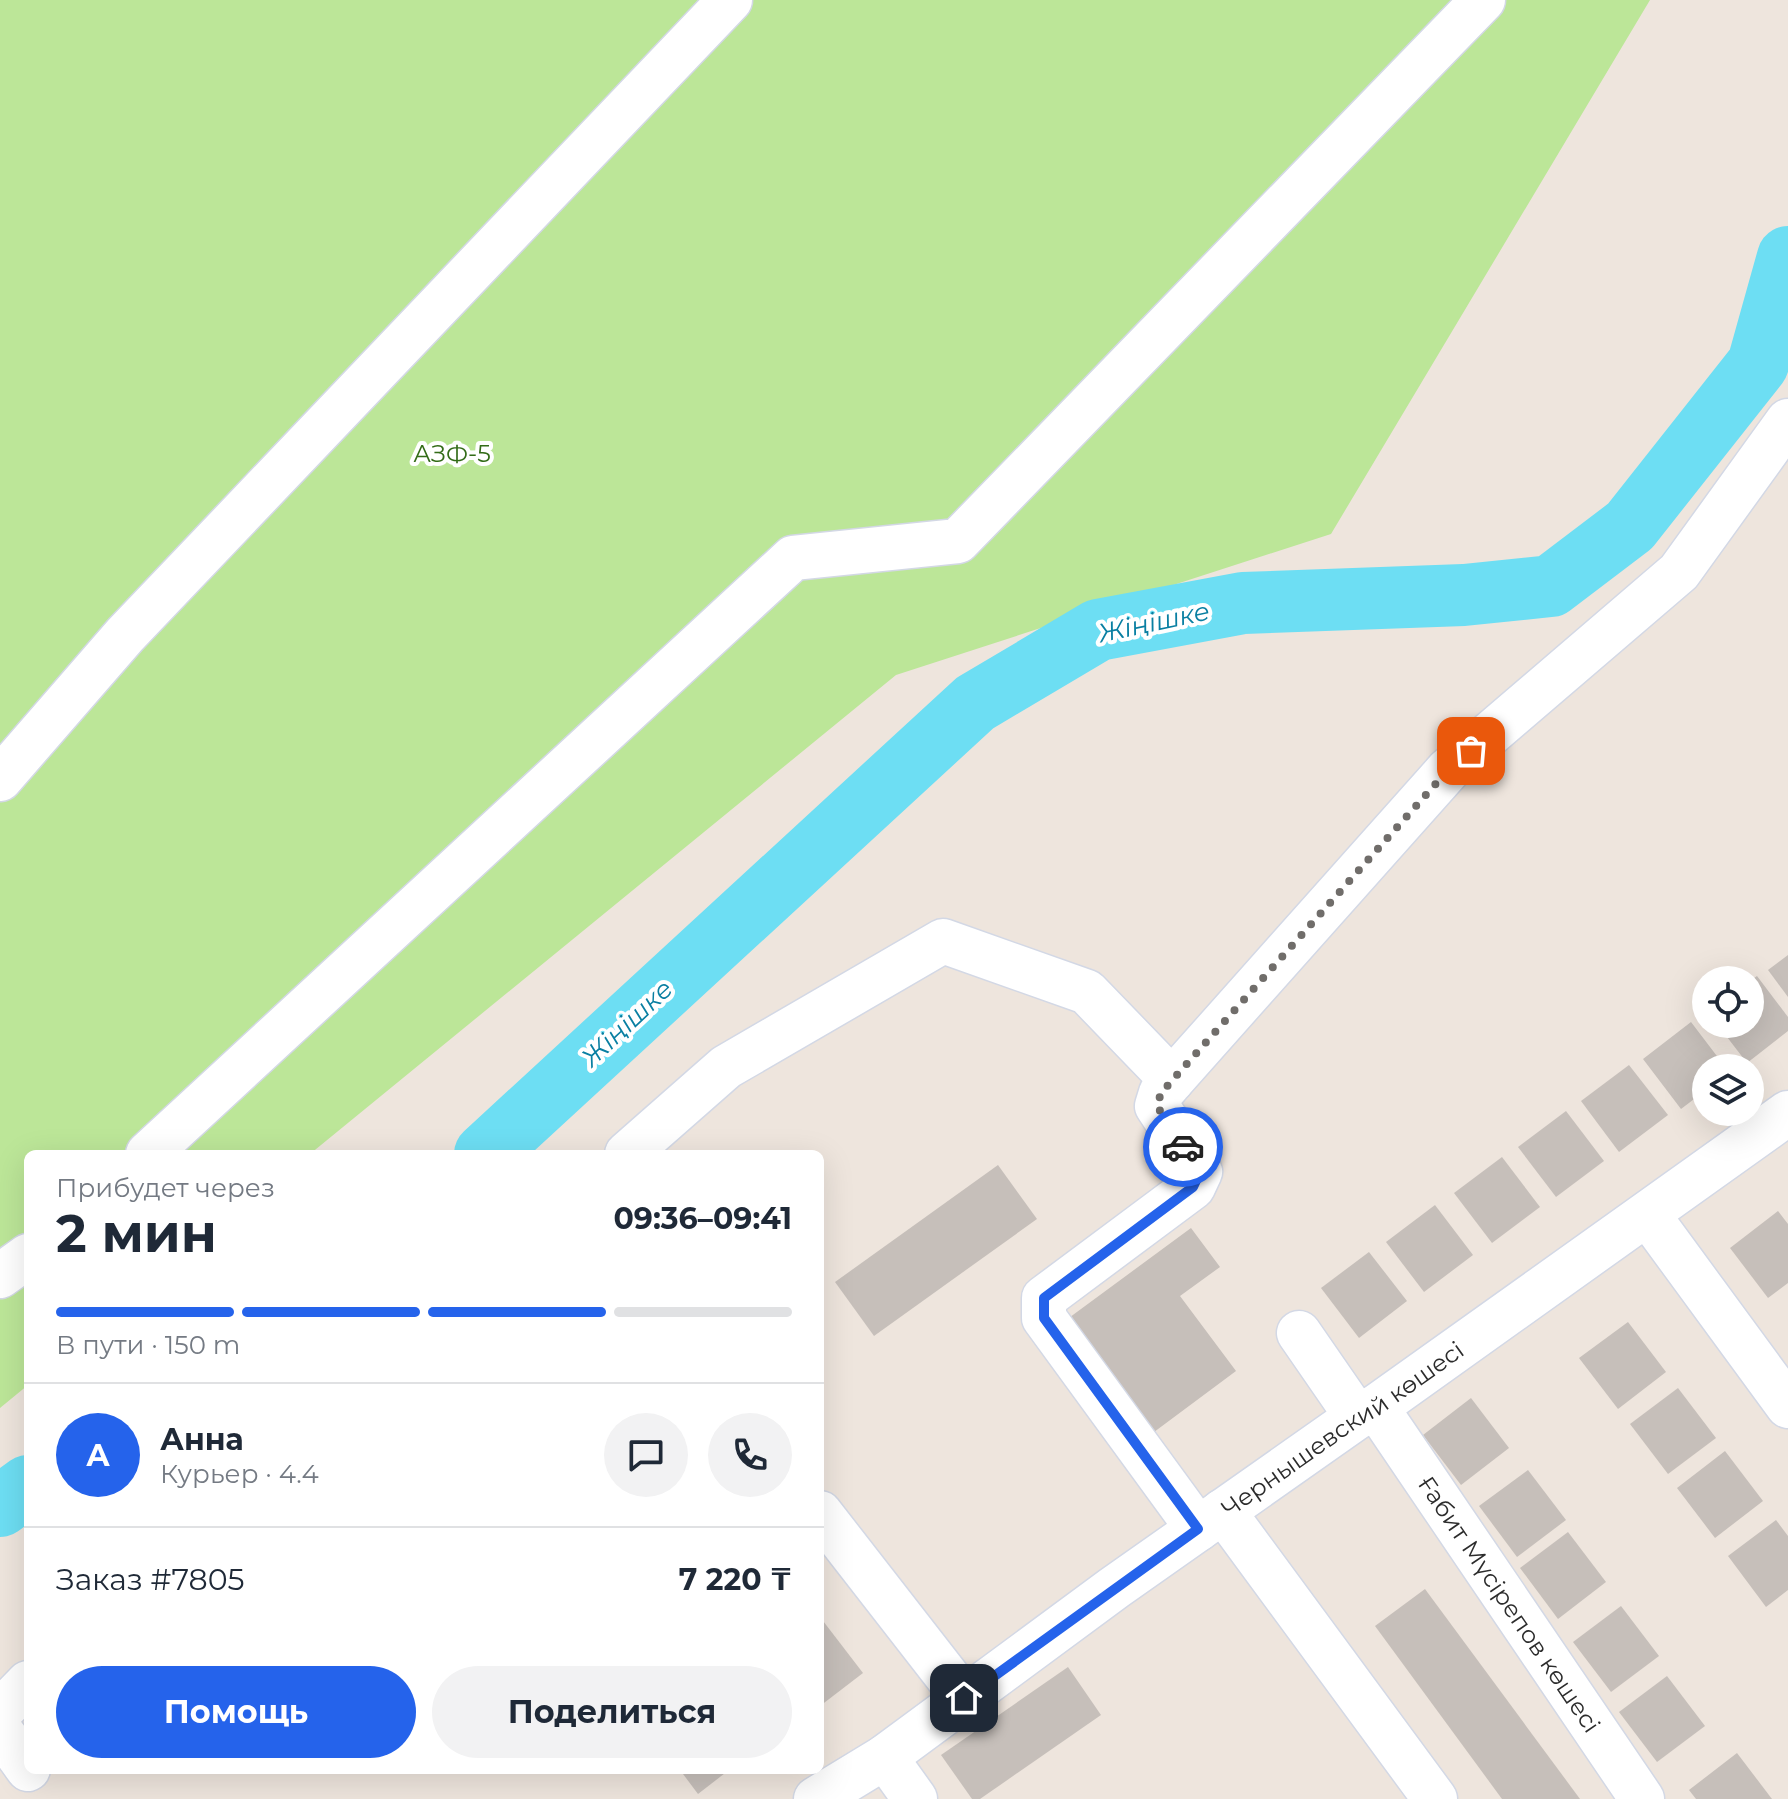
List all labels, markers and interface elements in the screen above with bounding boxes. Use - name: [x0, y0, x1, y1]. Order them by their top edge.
- park label: АЗФ-5: [413, 439, 491, 468]
- water label: Жіңішке: [1094, 595, 1213, 650]
- pin: [1437, 717, 1505, 785]
- icon: bag: [1449, 729, 1493, 773]
- map controls: [1692, 966, 1764, 1126]
- button: locate: [1692, 966, 1764, 1038]
- water label: Жіңішке: [574, 973, 679, 1074]
- button: layers: [1692, 1054, 1764, 1126]
- courier: [1143, 1107, 1223, 1187]
- icon: car: [1161, 1125, 1205, 1169]
- text: Прибудет через: [56, 1172, 275, 1204]
- text: 09:36–09:41: [614, 1200, 792, 1237]
- text: 2 мин: [56, 1202, 217, 1265]
- text: В пути · 150 m: [56, 1329, 240, 1361]
- street label: Чернышевский көшесі: [1216, 1335, 1469, 1522]
- button: chat: [604, 1413, 688, 1497]
- button: phone: [708, 1413, 792, 1497]
- text: Анна: [160, 1421, 244, 1458]
- text: А: [86, 1437, 110, 1474]
- text: Курьер · 4.4: [160, 1458, 319, 1490]
- street label: Ғабит Мүсірепов көшесі: [1412, 1470, 1607, 1738]
- text: Заказ #7805: [56, 1561, 245, 1598]
- text: 7 220 ₸: [679, 1561, 792, 1598]
- pin: [930, 1664, 998, 1732]
- button: Помощь: [56, 1666, 416, 1758]
- button: Поделиться: [432, 1666, 792, 1758]
- icon: home: [942, 1676, 986, 1720]

